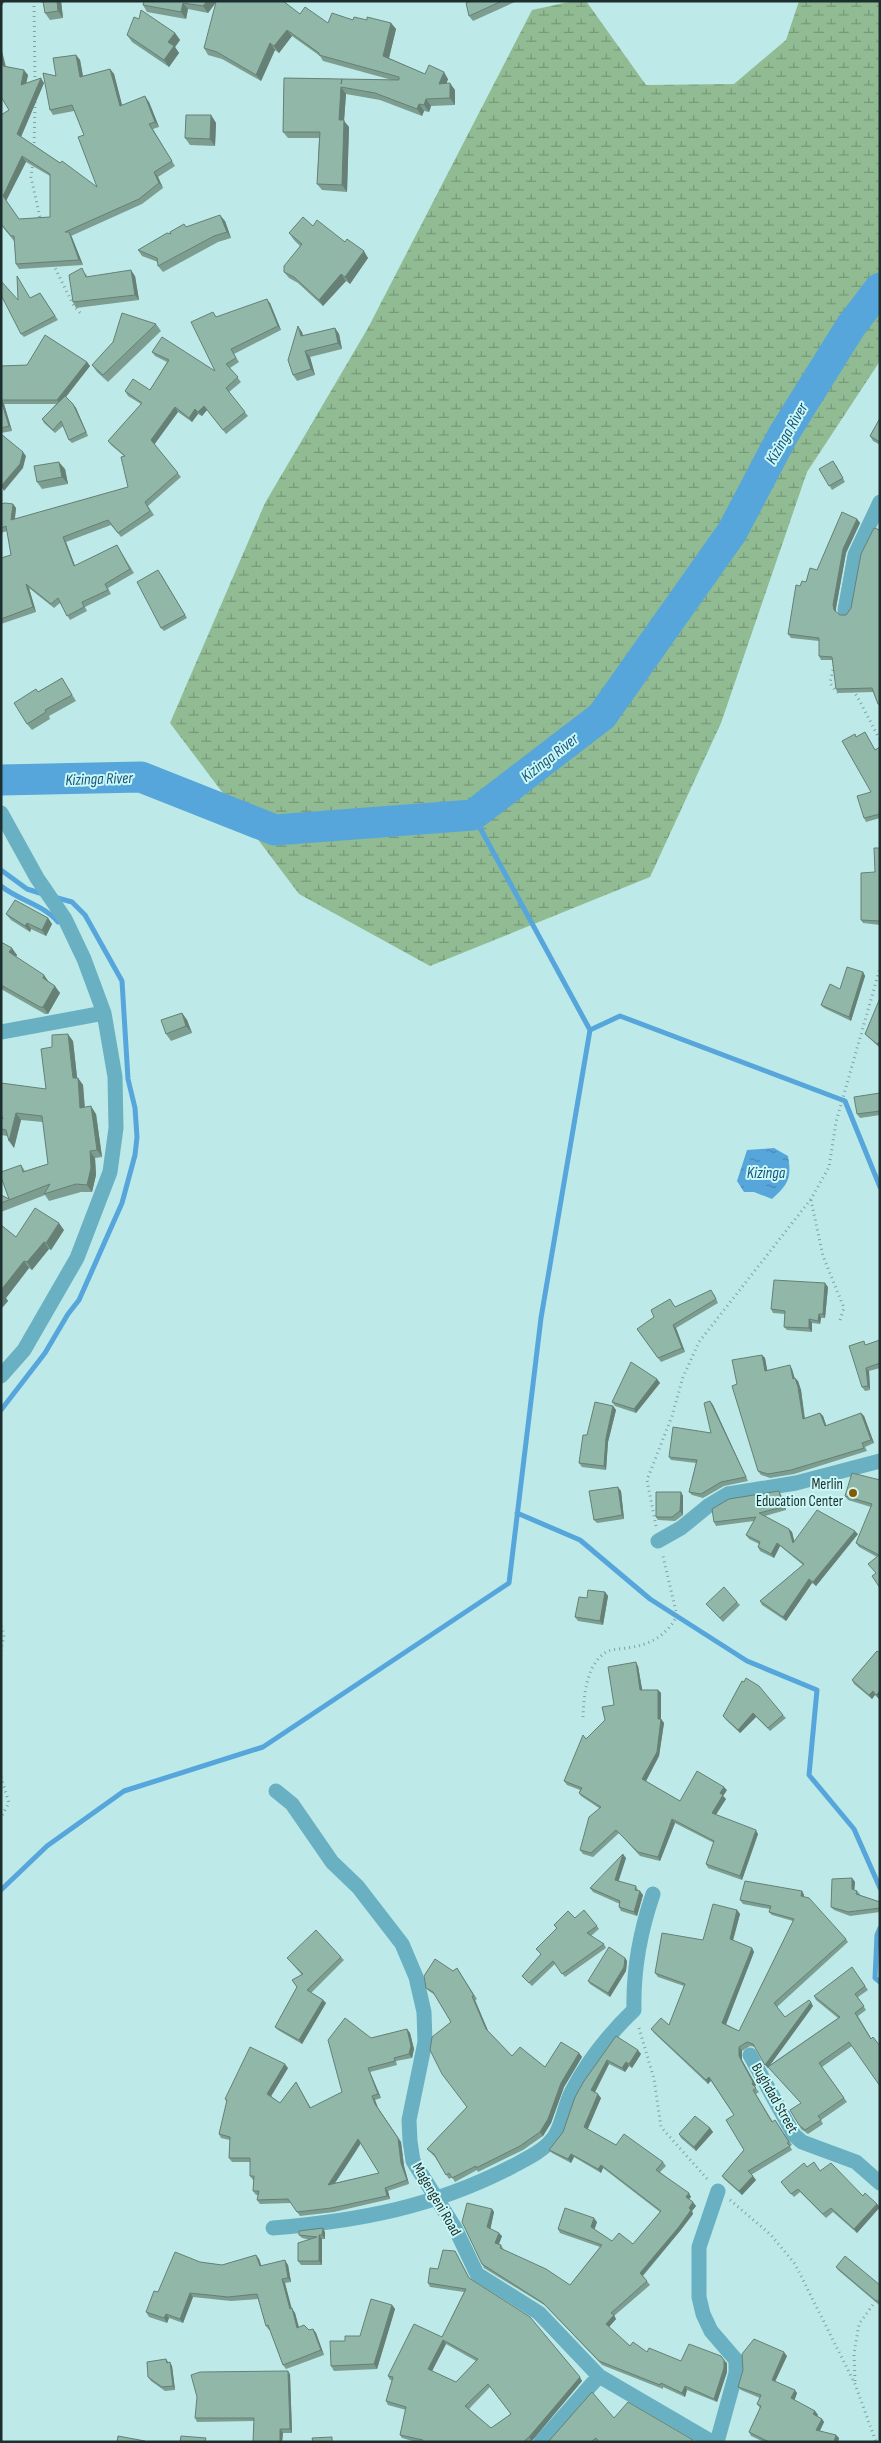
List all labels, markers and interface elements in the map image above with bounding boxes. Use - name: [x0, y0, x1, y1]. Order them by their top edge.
- water label: Kizinga River: [762, 399, 813, 468]
- water label: Kizinga River: [517, 730, 583, 786]
- water label: Kizinga River: [65, 769, 134, 790]
- water label: Kizinga: [747, 1164, 786, 1183]
- place label: Merlin Education Center: [756, 1475, 844, 1511]
- marker: Merlin Education Center: [847, 1487, 859, 1499]
- street label: Bughdad Street: [747, 2060, 802, 2137]
- street label: Magengeni Road: [408, 2159, 465, 2239]

